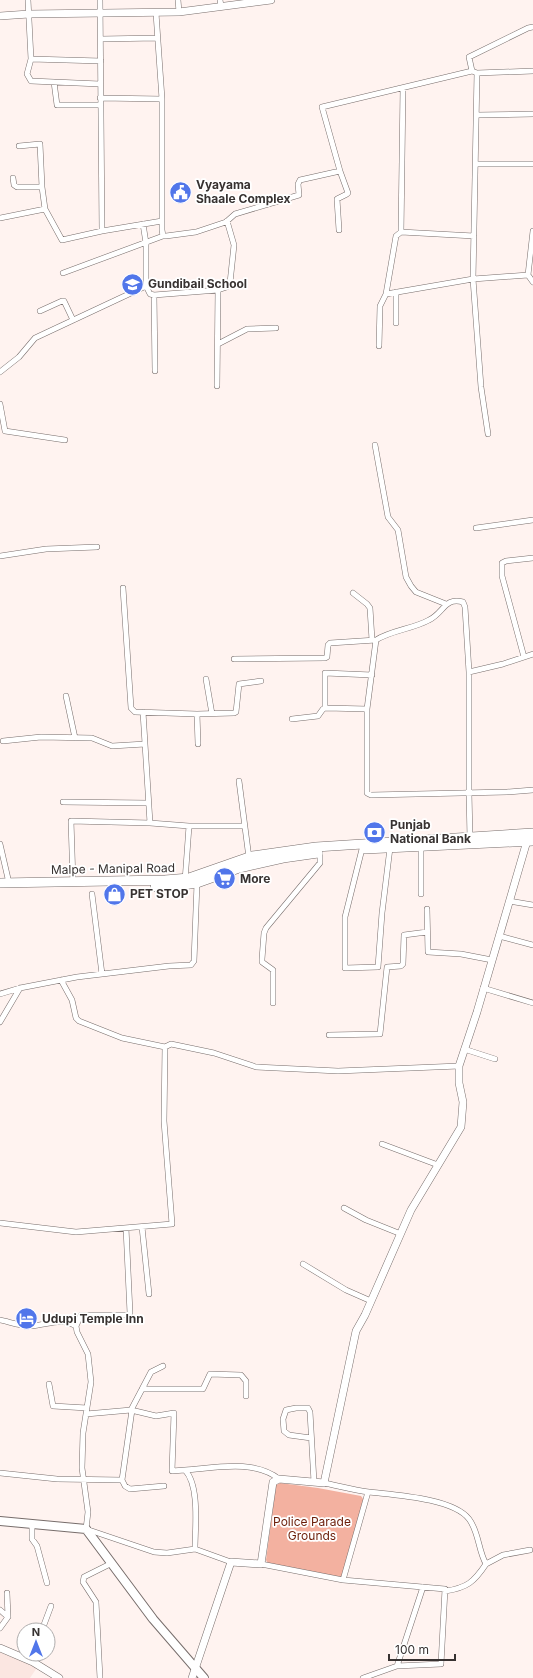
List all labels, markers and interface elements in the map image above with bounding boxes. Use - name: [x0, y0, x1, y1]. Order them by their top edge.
- place label: Vyayama Shaale Complex: [196, 177, 290, 206]
- public building icon: Vyayama Shaale Complex: [167, 179, 193, 205]
- school or university icon: Gundibail School: [119, 271, 145, 297]
- place label: Gundibail School: [148, 276, 247, 291]
- place label: Punjab National Bank: [390, 817, 471, 846]
- bank icon: Punjab National Bank: [362, 819, 388, 845]
- street label: Malpe - Manipal Road: [51, 860, 175, 877]
- supermarket icon: More: [212, 866, 238, 892]
- place label: More: [240, 871, 270, 886]
- shop icon: PET STOP: [102, 881, 128, 907]
- place label: PET STOP: [130, 886, 189, 901]
- hotel icon: Udupi Temple Inn: [14, 1306, 40, 1332]
- place label: Udupi Temple Inn: [42, 1311, 144, 1326]
- park label: Police Parade Grounds: [273, 1514, 351, 1543]
- north arrow: [16, 1622, 56, 1662]
- text: N: [32, 1625, 40, 1639]
- scale bar: [389, 1636, 455, 1662]
- text: 100 m: [395, 1642, 429, 1657]

